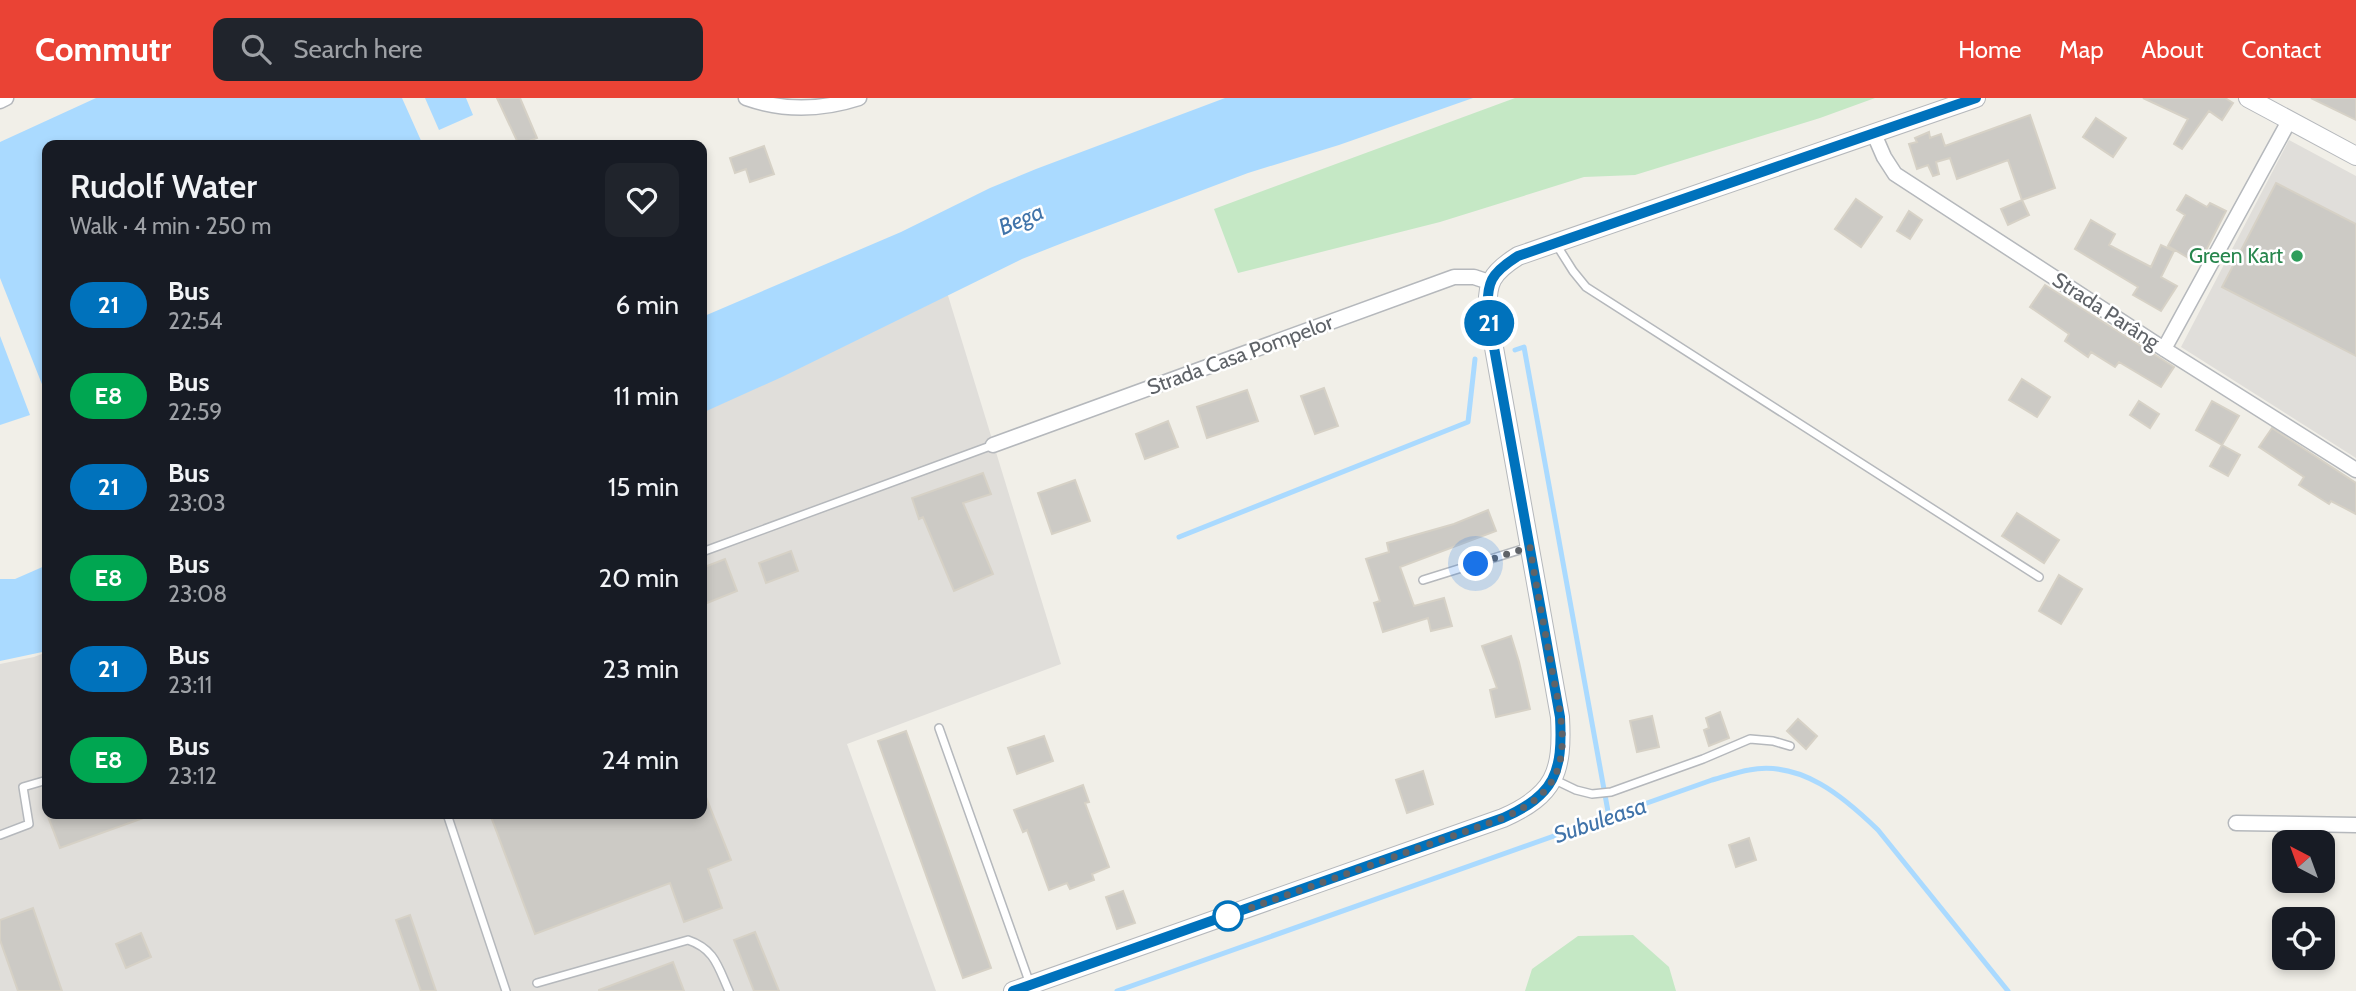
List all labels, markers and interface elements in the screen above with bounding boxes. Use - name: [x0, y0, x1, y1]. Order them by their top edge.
- search box: [213, 18, 703, 81]
- text: Commutr: [35, 29, 171, 69]
- icon: search: [237, 30, 275, 68]
- text: Search here: [293, 33, 422, 65]
- text: Home: [1958, 35, 2021, 64]
- text: Map: [2059, 35, 2104, 64]
- text: About: [2142, 35, 2204, 64]
- text: Contact: [2242, 35, 2321, 64]
- button: heart: [605, 163, 679, 237]
- text: Rudolf Water: [70, 166, 257, 206]
- water label: Bega: [994, 197, 1048, 241]
- text: Walk · 4 min · 250 m: [70, 212, 272, 240]
- place label: Green Kart: [2189, 243, 2283, 268]
- marker: Green Kart: [2289, 248, 2305, 264]
- street label: Strada Parâng: [2048, 267, 2165, 355]
- text: Bus: [168, 275, 209, 307]
- text: 6 min: [616, 289, 679, 321]
- text: 21: [98, 290, 119, 319]
- line badge: 21: [1458, 300, 1520, 346]
- text: 22:54: [168, 307, 223, 335]
- text: 21: [1478, 308, 1500, 337]
- street label: Strada Casa Pompelor: [1144, 309, 1336, 400]
- text: Bus: [168, 366, 209, 398]
- text: 11 min: [613, 380, 679, 412]
- text: E8: [94, 381, 123, 410]
- text: 22:59: [168, 398, 222, 426]
- text: Bus: [168, 457, 209, 489]
- text: 15 min: [608, 471, 679, 503]
- text: 21: [98, 472, 119, 501]
- text: 23:03: [168, 489, 226, 517]
- your location: [1458, 546, 1493, 581]
- text: Bus: [168, 548, 209, 580]
- text: 20 min: [599, 562, 679, 594]
- text: E8: [94, 563, 123, 592]
- text: 23:08: [168, 580, 227, 608]
- text: Bus: [168, 639, 209, 671]
- text: 23 min: [603, 653, 679, 685]
- text: 21: [98, 654, 119, 683]
- text: 23:11: [168, 671, 212, 699]
- text: Bus: [168, 730, 209, 762]
- text: 24 min: [602, 744, 679, 776]
- text: E8: [94, 745, 123, 774]
- text: 23:12: [168, 762, 217, 790]
- water label: Subuleasa: [1550, 791, 1650, 849]
- north arrow: [2272, 830, 2334, 892]
- map controls: [2272, 830, 2335, 970]
- unlabelled marker: [1213, 901, 1243, 931]
- button: locate: [2272, 907, 2335, 970]

